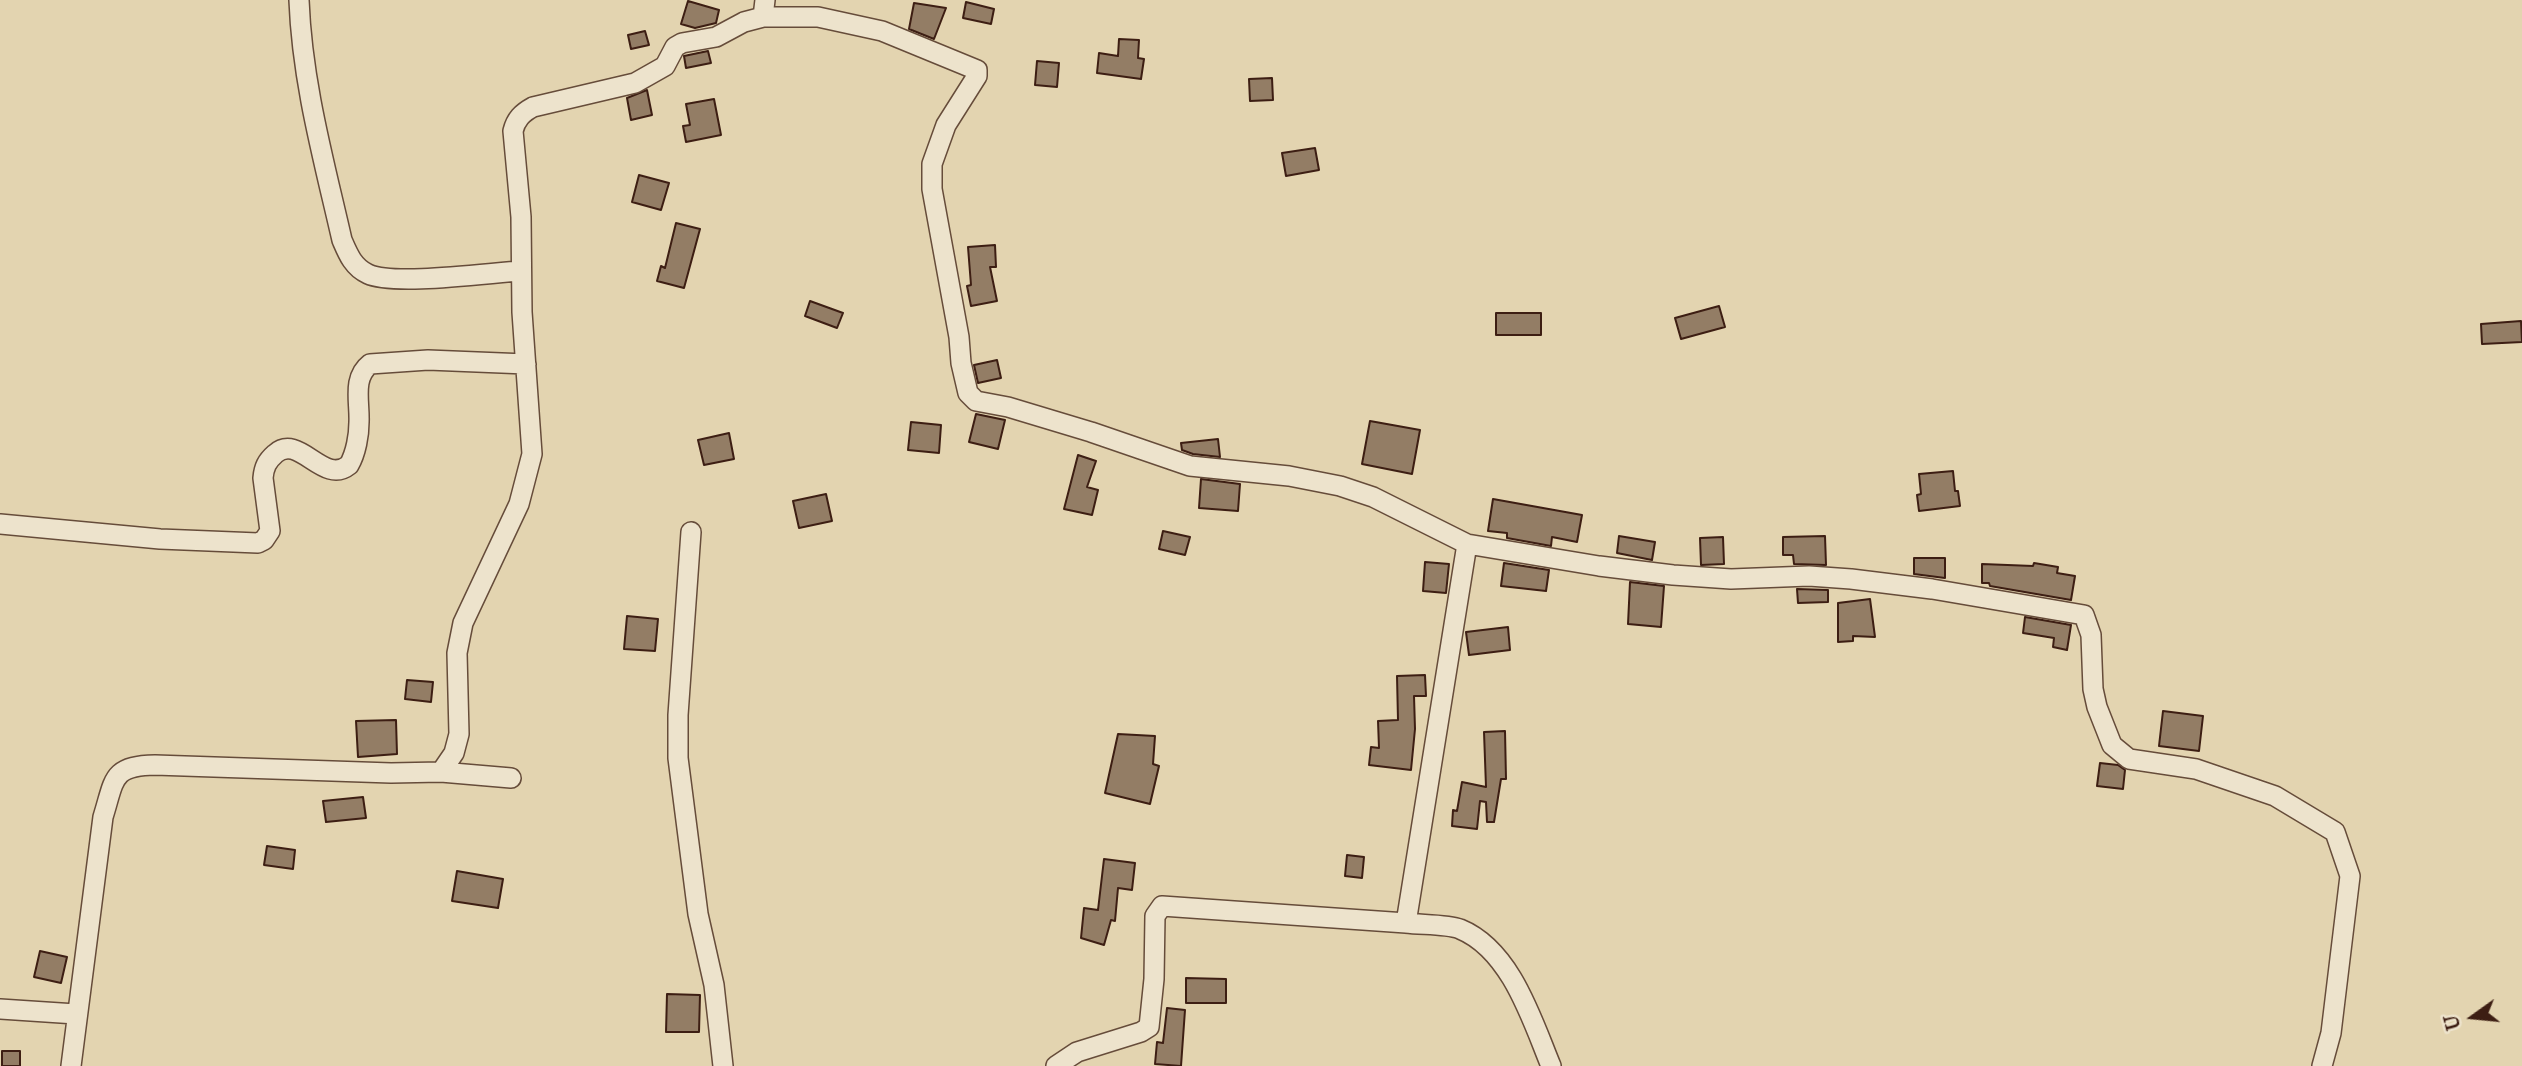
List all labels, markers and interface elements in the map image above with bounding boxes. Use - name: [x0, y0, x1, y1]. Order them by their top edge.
- north arrow: [2438, 982, 2508, 1052]
- text: U: [2439, 1012, 2465, 1033]

